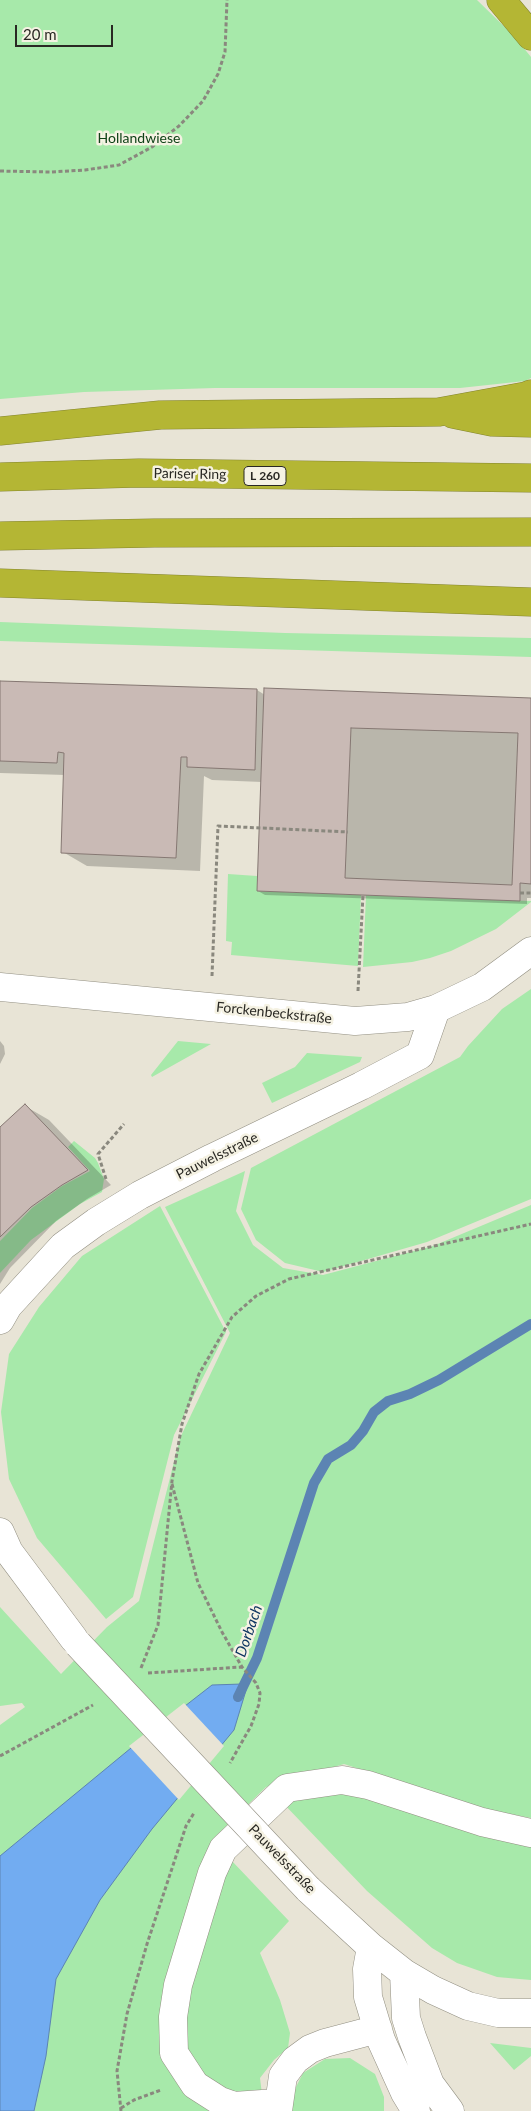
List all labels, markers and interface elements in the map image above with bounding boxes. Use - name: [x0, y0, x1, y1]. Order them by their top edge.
- scale bar: [18, 15, 115, 47]
- text: 20 m: [23, 25, 57, 43]
- park label: Hollandwiese: [98, 130, 180, 146]
- street label: Pariser Ring: [153, 465, 227, 483]
- road number: L 260: [244, 466, 286, 486]
- street label: Forckenbeckstraße: [215, 999, 333, 1027]
- street label: Pauwelsstraße: [173, 1129, 261, 1183]
- water label: Dorbach: [232, 1603, 266, 1659]
- street label: Pauwelsstraße: [245, 1821, 319, 1897]

